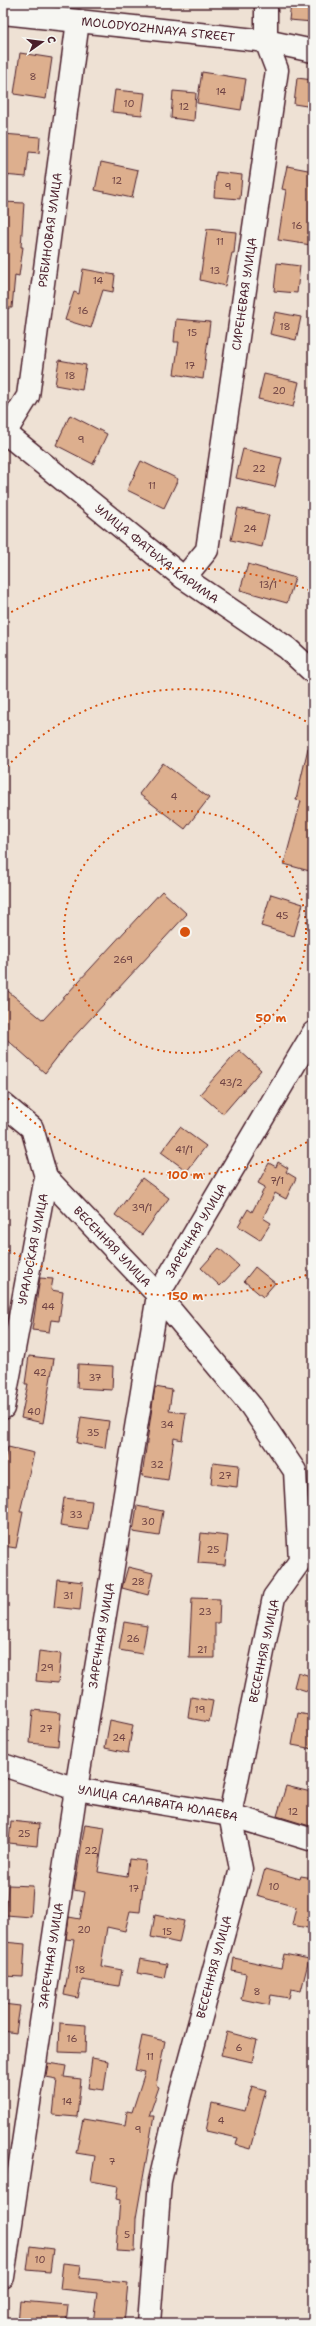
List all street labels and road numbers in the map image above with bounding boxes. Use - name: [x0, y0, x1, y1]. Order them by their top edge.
- street label: MOLODYOZHNAYA STREET: [80, 13, 236, 46]
- street label: РЯБИНОВАЯ УЛИЦА: [35, 171, 66, 289]
- street label: СИРЕНЕВАЯ УЛИЦА: [228, 236, 261, 352]
- street label: УЛИЦА ФАТЫХА КАРИМА: [92, 501, 222, 607]
- street label: ЗАРЕЧНАЯ УЛИЦА: [162, 1180, 230, 1281]
- street label: УРАЛЬСКАЯ УЛИЦА: [14, 1192, 52, 1306]
- street label: ВЕСЕННЯЯ УЛИЦА: [70, 1203, 155, 1291]
- street label: ЗАРЕЧНАЯ УЛИЦА: [85, 1581, 118, 1690]
- street label: ВЕСЕННЯЯ УЛИЦА: [245, 1597, 283, 1704]
- street label: УЛИЦА САЛАВАТА ЮЛАЕВА: [77, 1781, 240, 1825]
- street label: ЗАРЕЧНАЯ УЛИЦА: [35, 1901, 67, 2010]
- street label: ВЕСЕННЯЯ УЛИЦА: [193, 1914, 235, 2020]

